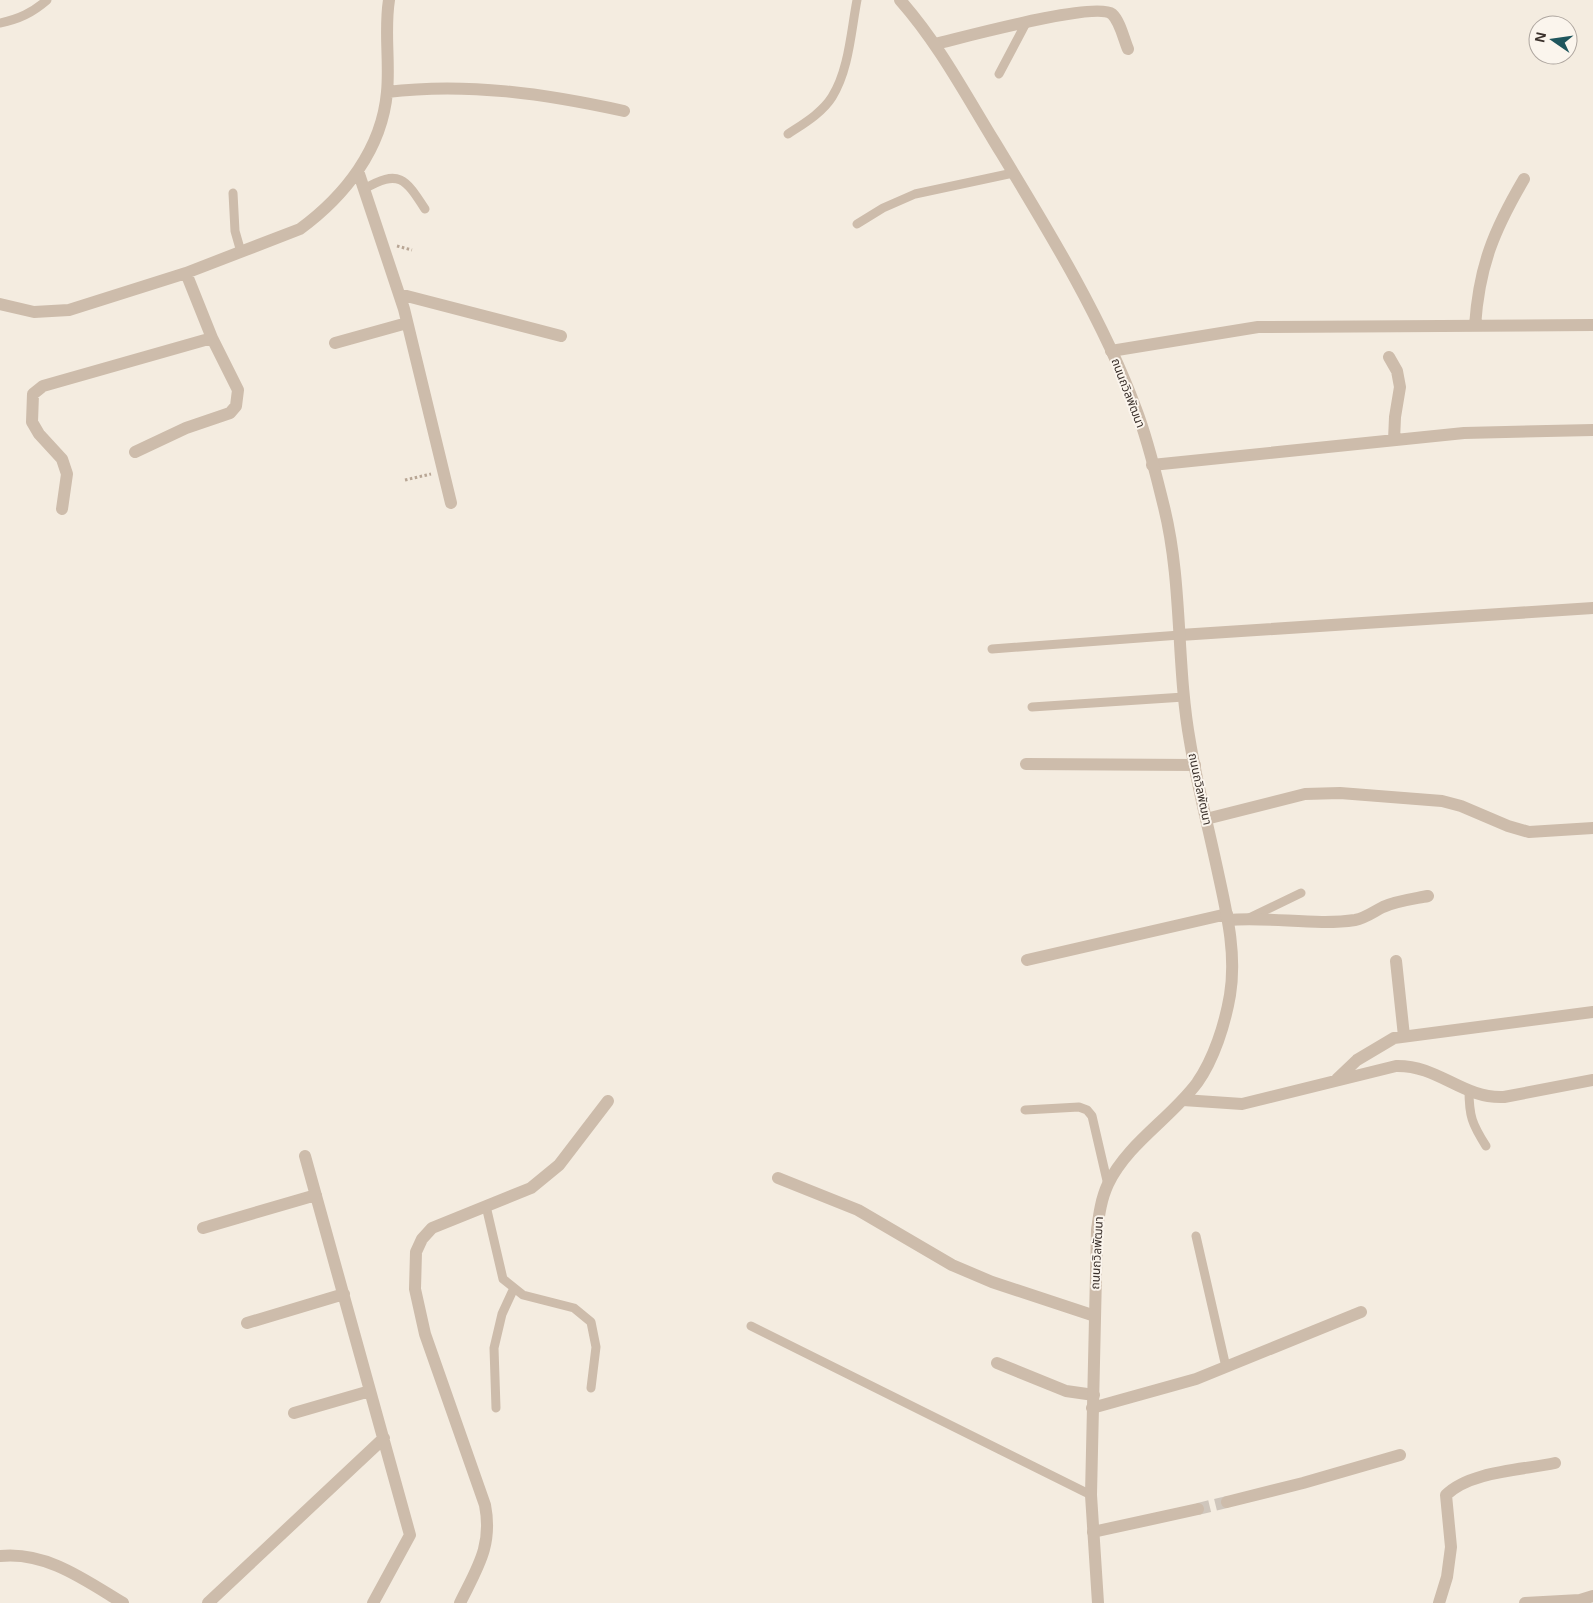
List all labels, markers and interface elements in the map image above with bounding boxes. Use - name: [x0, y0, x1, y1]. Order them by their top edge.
- north arrow: [1528, 15, 1578, 65]
- text: N: [1531, 30, 1549, 44]
- street label: ถนนถวิลพัฒนา: [1108, 356, 1148, 430]
- street label: ถนนถวิลพัฒนา: [1186, 752, 1214, 826]
- street label: ถนนถวิลพัฒนา: [1088, 1216, 1106, 1290]

